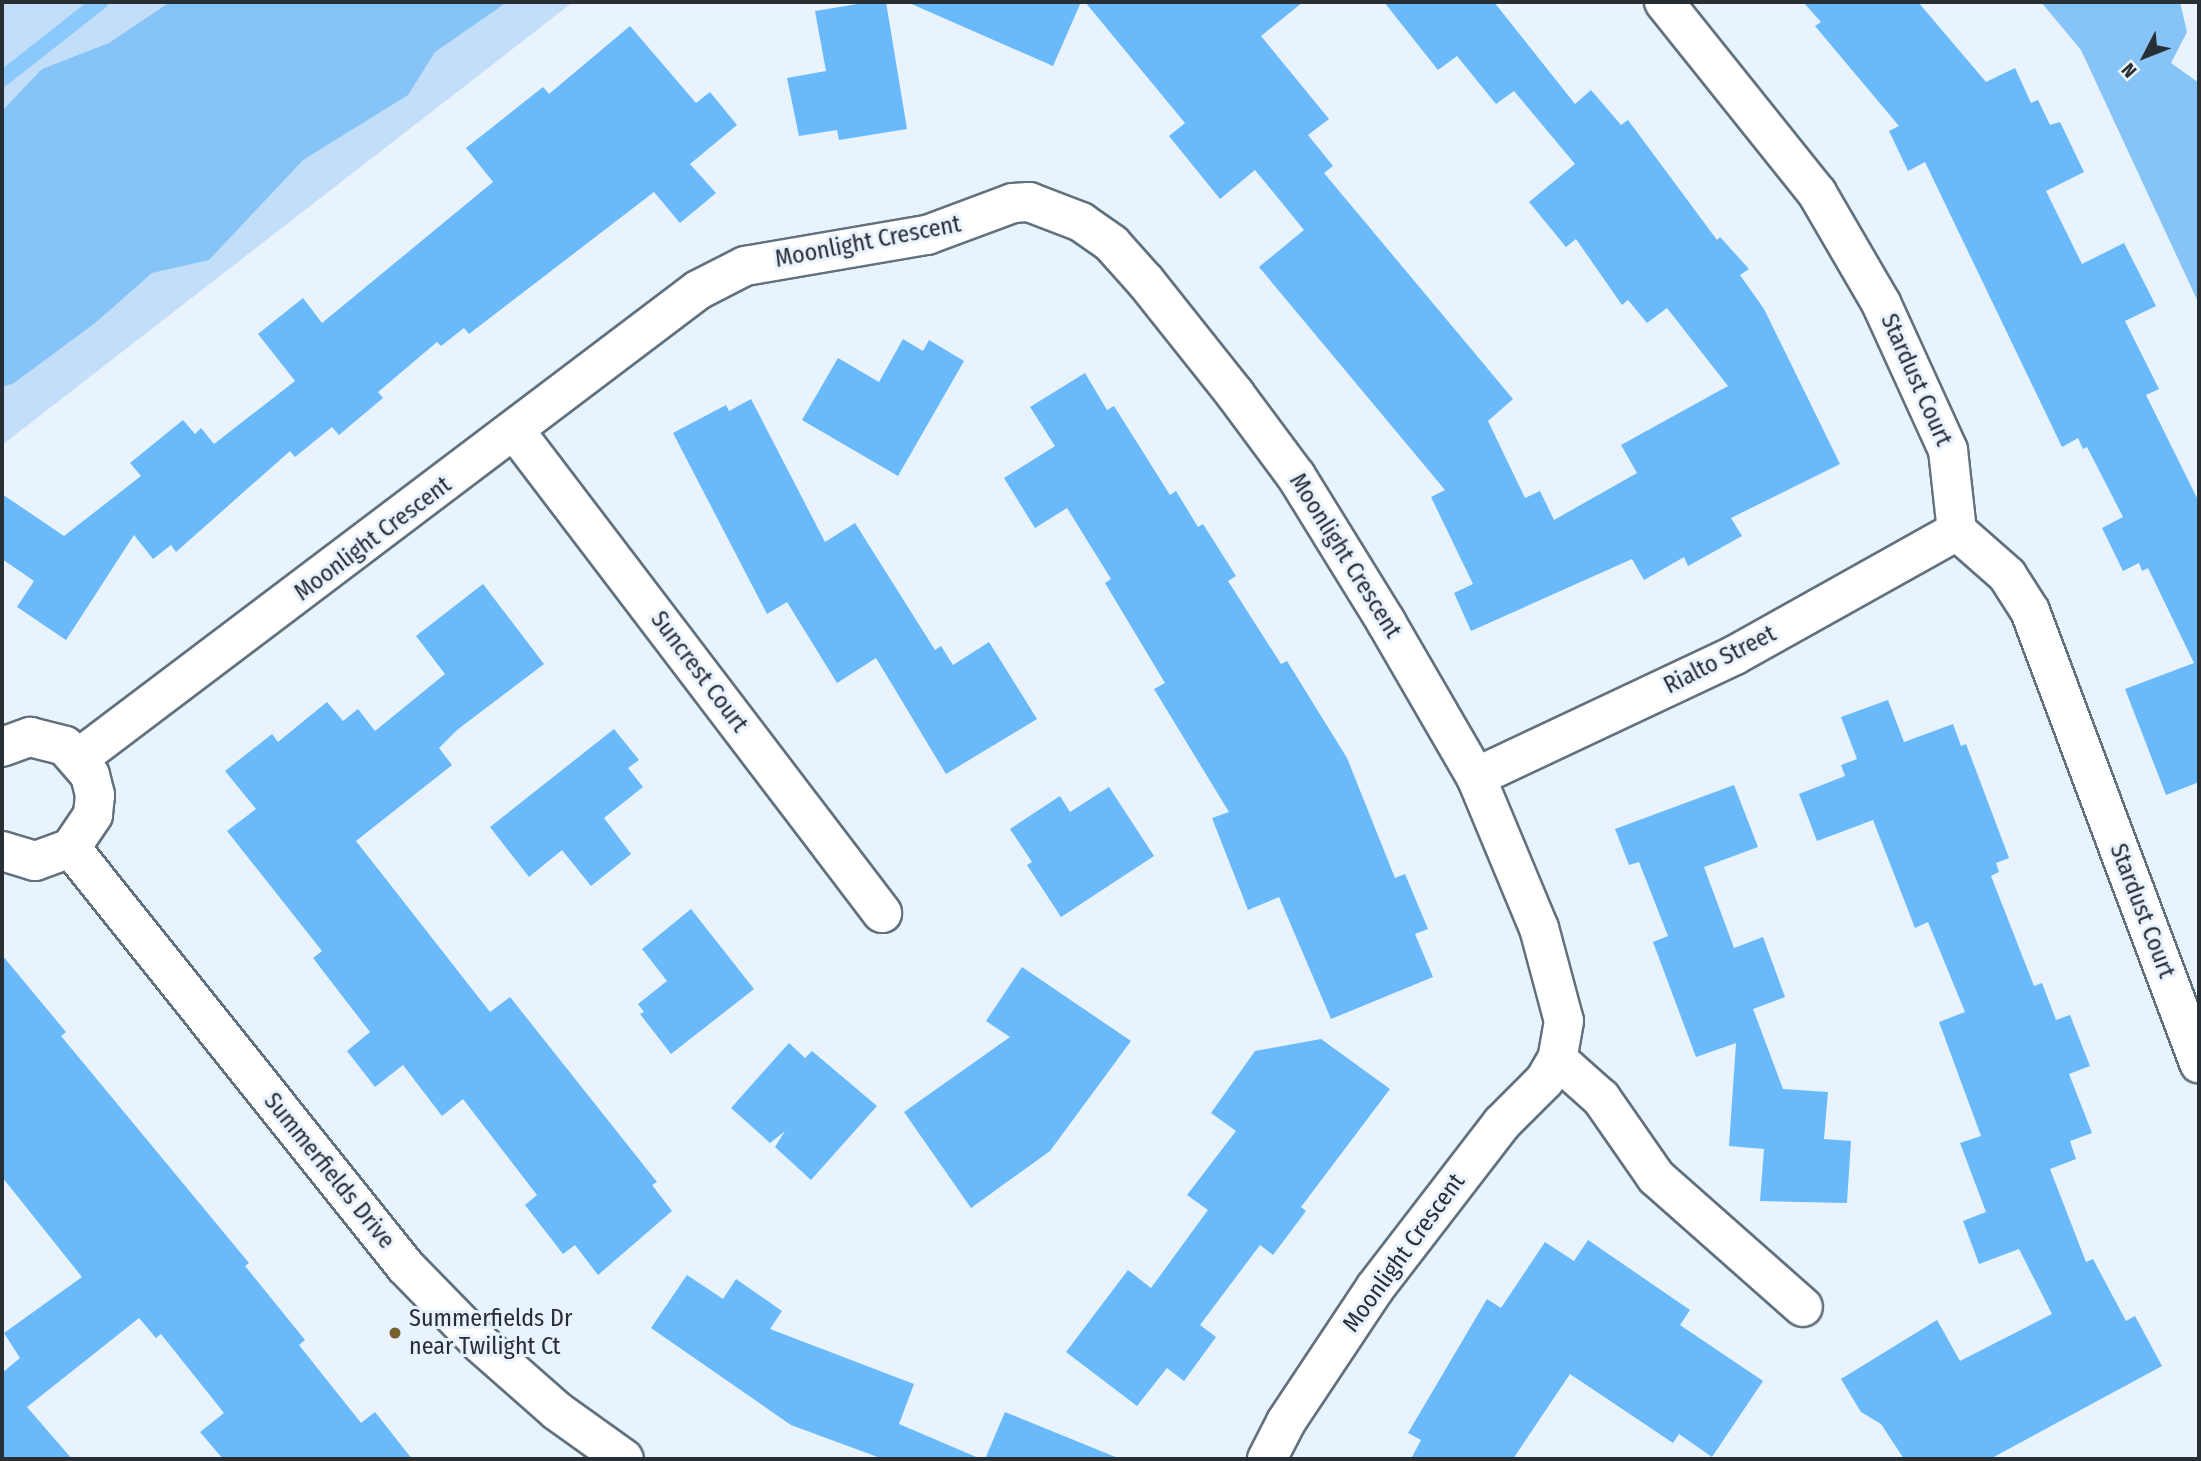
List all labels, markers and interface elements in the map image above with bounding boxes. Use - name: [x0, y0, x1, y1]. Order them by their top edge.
- north arrow: [2110, 21, 2180, 91]
- text: N: [2117, 58, 2141, 82]
- street label: Moonlight Crescent: [773, 210, 963, 274]
- street label: Stardust Court: [1874, 310, 1958, 450]
- street label: Moonlight Crescent: [1283, 468, 1407, 644]
- street label: Moonlight Crescent: [289, 471, 457, 607]
- street label: Suncrest Court: [644, 606, 754, 738]
- street label: Rialto Street: [1659, 620, 1781, 700]
- street label: Stardust Court: [2103, 840, 2181, 982]
- street label: Summerfields Drive: [257, 1087, 401, 1255]
- street label: Moonlight Crescent: [1337, 1168, 1471, 1338]
- place label: Summerfields Dr near Twilight Ct: [409, 1305, 572, 1361]
- marker: Summerfields Dr near Twilight Ct: [387, 1325, 403, 1341]

